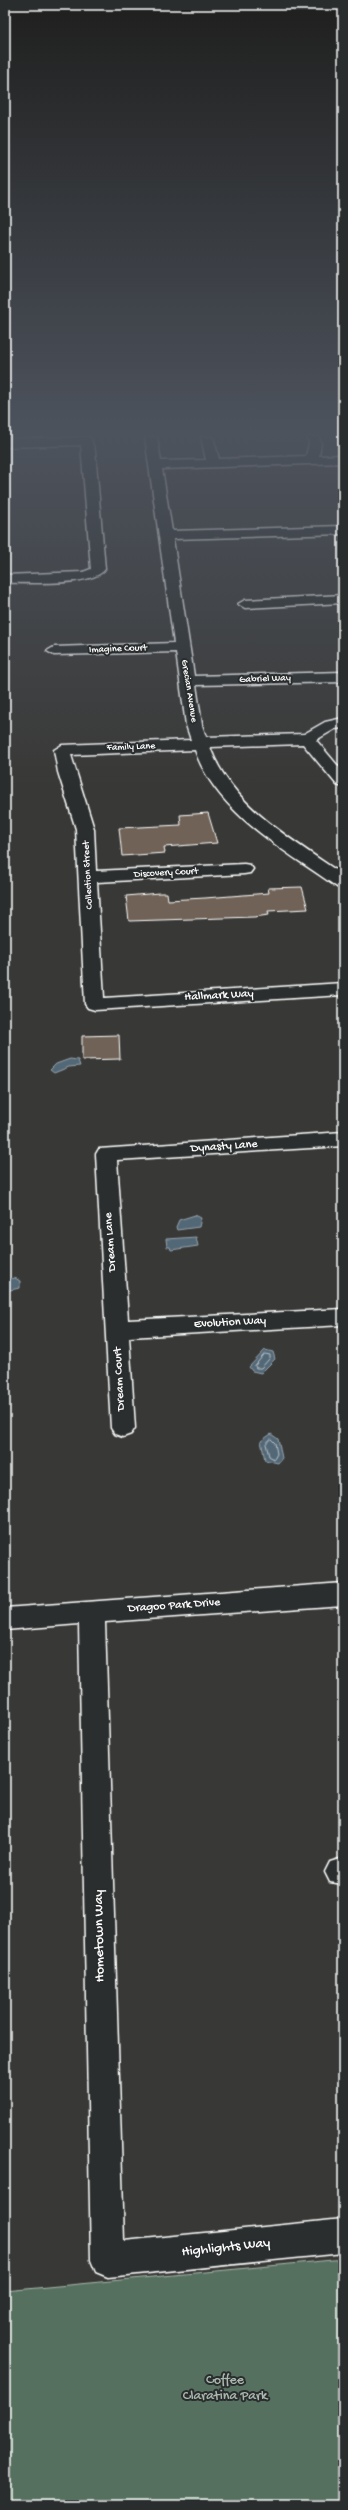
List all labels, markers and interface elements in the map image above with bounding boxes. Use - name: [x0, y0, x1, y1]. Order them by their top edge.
- street label: Imagine Court: [89, 642, 148, 656]
- street label: Grecian Avenue: [178, 659, 200, 724]
- street label: Gabriel Way: [239, 672, 291, 686]
- street label: Family Lane: [106, 740, 156, 754]
- street label: Collection Street: [80, 839, 96, 910]
- street label: Discovery Court: [133, 865, 199, 881]
- street label: Hallmark Way: [184, 987, 254, 1005]
- street label: Dynasty Lane: [189, 1138, 259, 1156]
- street label: Dream Lane: [102, 1211, 120, 1273]
- street label: Evolution Way: [194, 1314, 267, 1332]
- street label: Dream Court: [111, 1346, 129, 1412]
- street label: Dragoo Park Drive: [126, 1596, 222, 1616]
- street label: Hometown Way: [91, 1889, 109, 1983]
- street label: Highlights Way: [181, 2235, 271, 2261]
- park label: Coffee Claratina Park: [183, 2372, 269, 2405]

